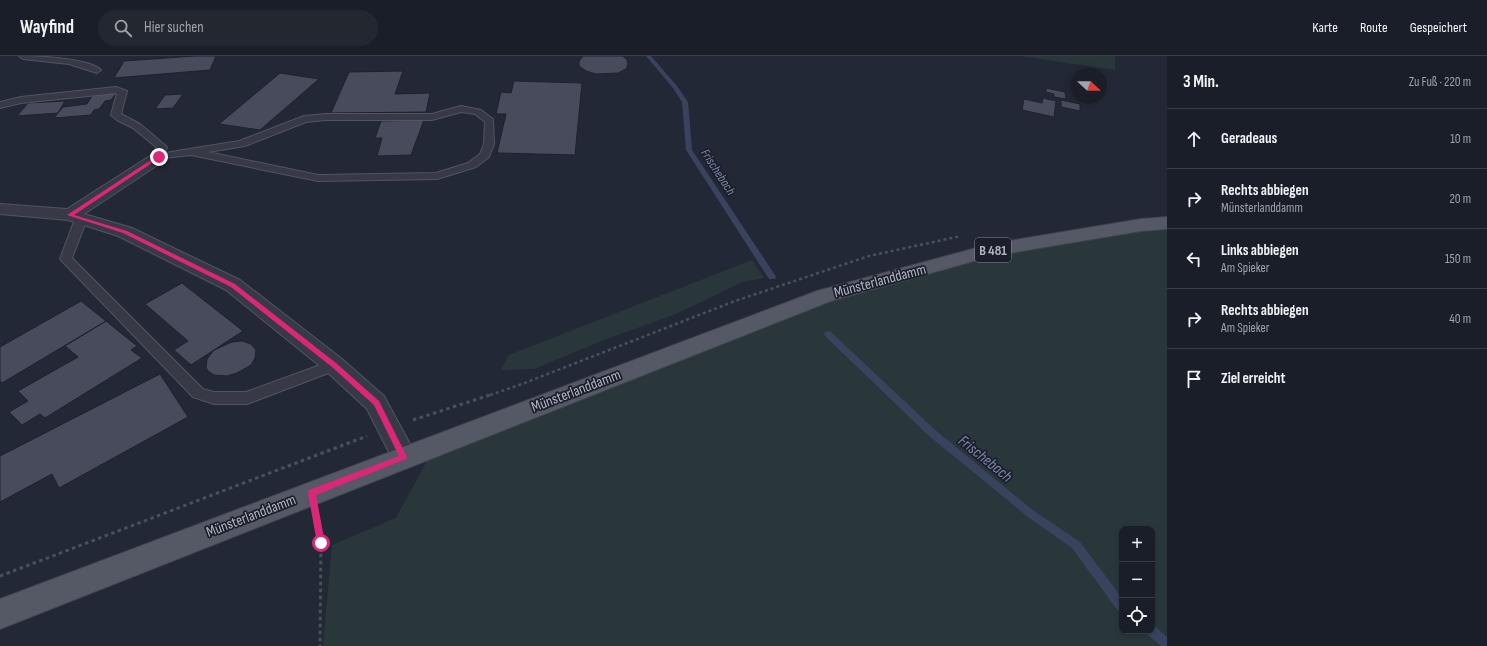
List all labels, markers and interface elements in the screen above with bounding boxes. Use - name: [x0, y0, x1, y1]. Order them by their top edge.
- search box: [98, 10, 378, 46]
- text: Wayfind: [20, 16, 74, 39]
- icon: search: [112, 17, 134, 39]
- text: Hier suchen: [144, 18, 204, 37]
- text: Karte: [1312, 19, 1338, 36]
- text: Route: [1360, 19, 1388, 36]
- text: Gespeichert: [1410, 19, 1467, 36]
- north arrow: [1071, 68, 1107, 104]
- text: 3 Min.: [1183, 72, 1219, 92]
- text: Zu Fuß · 220 m: [1409, 74, 1471, 90]
- icon: ahead: [1183, 128, 1205, 150]
- text: Geradeaus: [1221, 129, 1277, 148]
- text: 10 m: [1450, 131, 1471, 147]
- water label: Frischebach: [697, 146, 739, 199]
- route end: [150, 148, 168, 166]
- text: Rechts abbiegen: [1221, 181, 1309, 200]
- icon: right: [1183, 188, 1205, 210]
- text: 20 m: [1449, 191, 1471, 207]
- text: Münsterlanddamm: [1221, 200, 1303, 216]
- road number: B 481: [975, 238, 1011, 262]
- text: Links abbiegen: [1221, 241, 1299, 260]
- icon: left: [1183, 248, 1205, 270]
- text: 150 m: [1445, 251, 1471, 267]
- street label: Münsterlanddamm: [832, 260, 928, 302]
- text: Am Spieker: [1221, 260, 1270, 276]
- text: Rechts abbiegen: [1221, 301, 1309, 320]
- icon: right: [1183, 308, 1205, 330]
- text: 40 m: [1449, 311, 1471, 327]
- text: Am Spieker: [1221, 320, 1270, 336]
- street label: Münsterlanddamm: [529, 365, 623, 417]
- icon: arrive: [1183, 368, 1205, 390]
- text: Ziel erreicht: [1221, 369, 1285, 388]
- water label: Frischebach: [954, 432, 1016, 487]
- street label: Münsterlanddamm: [204, 490, 298, 542]
- map controls: [1119, 526, 1155, 634]
- button: +: [1119, 526, 1155, 562]
- route start: [312, 534, 330, 552]
- button: −: [1119, 562, 1155, 598]
- button: locate: [1119, 598, 1155, 634]

